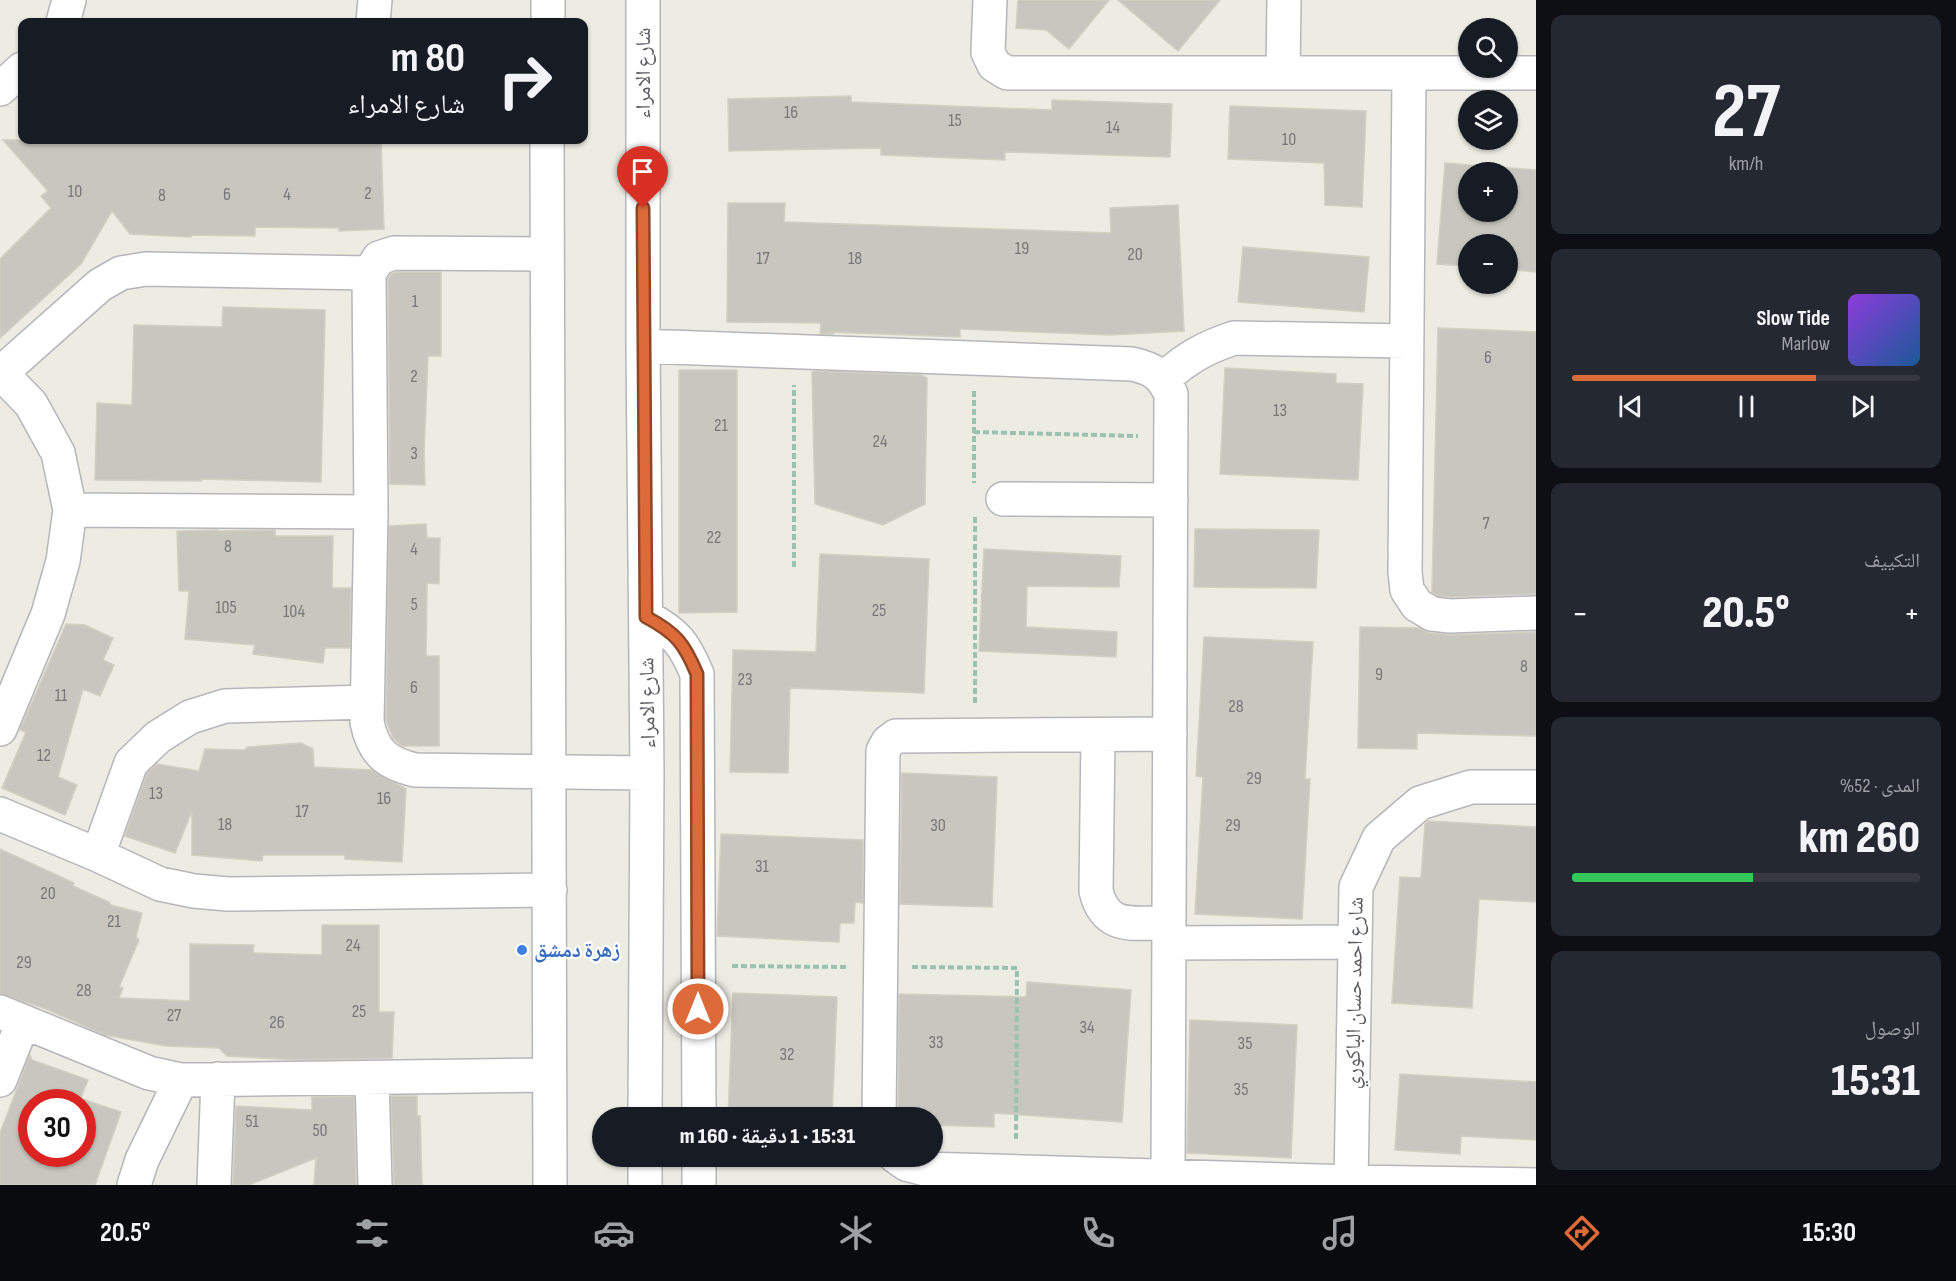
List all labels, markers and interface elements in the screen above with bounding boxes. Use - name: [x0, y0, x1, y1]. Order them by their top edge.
- map controls: [1458, 18, 1518, 294]
- button: search: [1458, 18, 1518, 78]
- street label: شارع الامراء: [631, 27, 656, 119]
- text: 80 m: [391, 33, 465, 84]
- icon: right: [486, 42, 564, 120]
- text: 27: [1712, 66, 1780, 159]
- text: شارع الامراء: [348, 89, 465, 121]
- button: layers: [1458, 90, 1518, 150]
- house number: 16: [784, 102, 798, 123]
- house number: 15: [948, 110, 962, 131]
- house number: 14: [1106, 117, 1120, 138]
- house number: 10: [1282, 129, 1296, 150]
- pin: [617, 146, 668, 208]
- text: km/h: [1729, 152, 1763, 176]
- icon: arrive: [626, 155, 659, 188]
- button: +: [1458, 162, 1518, 222]
- house number: 10: [68, 181, 82, 202]
- house number: 2: [364, 183, 372, 204]
- house number: 6: [223, 184, 231, 205]
- house number: 4: [283, 184, 291, 205]
- house number: 8: [158, 185, 166, 206]
- button: −: [1458, 234, 1518, 294]
- house number: 19: [1015, 238, 1029, 259]
- house number: 20: [1127, 244, 1143, 265]
- house number: 17: [756, 248, 771, 269]
- house number: 18: [848, 248, 862, 269]
- house number: 1: [412, 291, 419, 312]
- text: Slow Tide: [1756, 305, 1830, 332]
- text: Marlow: [1782, 332, 1830, 356]
- house number: 6: [1484, 347, 1492, 368]
- house number: 2: [410, 366, 418, 387]
- icon: previous: [1614, 390, 1647, 423]
- icon: pause: [1730, 390, 1763, 423]
- icon: next: [1846, 390, 1879, 423]
- house number: 13: [1273, 400, 1287, 421]
- house number: 21: [714, 415, 729, 436]
- house number: 24: [873, 431, 888, 452]
- house number: 3: [410, 443, 418, 464]
- house number: 7: [1482, 513, 1490, 534]
- house number: 22: [707, 527, 721, 548]
- house number: 8: [224, 536, 232, 557]
- house number: 4: [410, 539, 418, 560]
- text: التكييف: [1864, 549, 1920, 573]
- text: 20.5°: [1702, 586, 1790, 641]
- house number: 5: [410, 594, 418, 615]
- text: −: [1572, 594, 1588, 634]
- text: +: [1904, 594, 1920, 634]
- house number: 105: [215, 597, 237, 618]
- house number: 25: [872, 600, 886, 621]
- house number: 104: [283, 601, 305, 622]
- house number: 8: [1520, 656, 1528, 677]
- street label: شارع الامراء: [634, 657, 661, 749]
- house number: 9: [1375, 664, 1383, 685]
- house number: 23: [738, 669, 753, 690]
- house number: 6: [410, 677, 418, 698]
- house number: 11: [55, 685, 68, 706]
- house number: 28: [1228, 696, 1244, 717]
- house number: 12: [37, 745, 51, 766]
- house number: 29: [1246, 768, 1262, 789]
- text: المدى · 52%: [1840, 774, 1920, 798]
- house number: 13: [149, 783, 163, 804]
- house number: 16: [377, 788, 391, 809]
- house number: 17: [295, 801, 310, 822]
- text: 260 km: [1799, 811, 1920, 866]
- house number: 18: [218, 814, 232, 835]
- house number: 30: [930, 815, 946, 836]
- house number: 29: [1225, 815, 1241, 836]
- house number: 31: [755, 856, 770, 877]
- house number: 20: [40, 883, 56, 904]
- street label: شارع احمد حسان الباكوري: [1340, 897, 1372, 1089]
- house number: 21: [107, 911, 122, 932]
- house number: 24: [346, 935, 361, 956]
- place label: زهرة دمشق: [534, 938, 620, 963]
- marker: زهرة دمشق: [515, 943, 529, 957]
- house number: 29: [16, 952, 32, 973]
- position arrow: [666, 977, 730, 1041]
- house number: 28: [76, 980, 92, 1001]
- house number: 25: [352, 1001, 366, 1022]
- house number: 27: [167, 1005, 182, 1026]
- house number: 26: [269, 1012, 285, 1033]
- house number: 34: [1079, 1017, 1095, 1038]
- text: الوصول: [1865, 1017, 1920, 1041]
- house number: 33: [928, 1032, 944, 1053]
- house number: 35: [1238, 1033, 1252, 1054]
- house number: 32: [780, 1044, 794, 1065]
- text: 15:31: [1831, 1054, 1920, 1109]
- house number: 35: [1234, 1079, 1248, 1100]
- speed limit sign: 30: [18, 1089, 96, 1167]
- house number: 51: [245, 1111, 259, 1132]
- house number: 50: [312, 1120, 328, 1141]
- text: 15:31 · 1 دقيقة · 160 m: [680, 1123, 855, 1150]
- icon: filters: [351, 1212, 393, 1254]
- icon: car: [593, 1212, 635, 1254]
- icon: climate: [835, 1212, 877, 1254]
- icon: phone: [1077, 1212, 1119, 1254]
- icon: music: [1319, 1212, 1361, 1254]
- icon: directions: [1561, 1212, 1603, 1254]
- text: 20.5°: [100, 1217, 151, 1249]
- text: 15:30: [1803, 1217, 1856, 1249]

